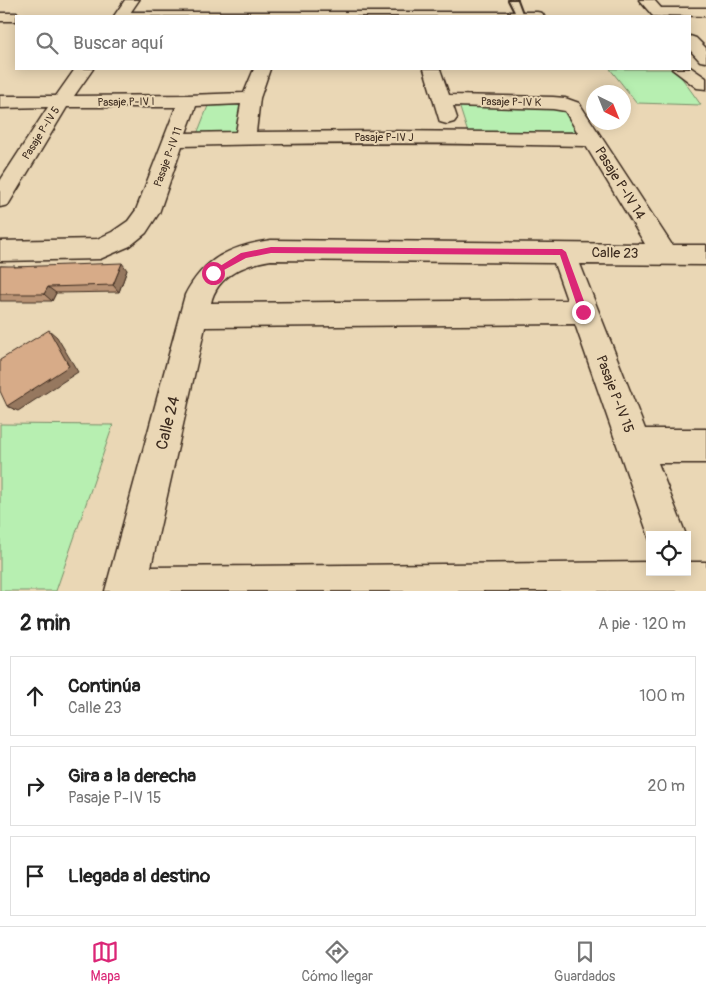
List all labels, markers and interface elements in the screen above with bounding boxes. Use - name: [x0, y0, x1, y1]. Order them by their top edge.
- search box: [15, 15, 691, 70]
- icon: search: [33, 29, 61, 57]
- text: Buscar aquí: [73, 31, 164, 55]
- north arrow: [586, 85, 631, 130]
- street label: Pasaje P-IV I: [97, 95, 155, 109]
- street label: Pasaje P-IV K: [481, 95, 542, 109]
- street label: Pasaje P-IV 5: [20, 104, 62, 162]
- street label: Pasaje P-IV 11: [151, 125, 185, 189]
- street label: Pasaje P-IV J: [354, 131, 414, 144]
- street label: Pasaje P-IV 14: [591, 144, 649, 222]
- street label: Calle 23: [591, 244, 639, 262]
- route start: [202, 262, 225, 285]
- route end: [572, 301, 595, 324]
- street label: Pasaje P-IV 15: [592, 353, 638, 435]
- street label: Calle 24: [152, 394, 184, 452]
- map controls: [646, 531, 691, 576]
- button: locate: [646, 531, 691, 576]
- text: 2 min: [20, 610, 70, 637]
- text: A pie · 120 m: [598, 614, 686, 634]
- text: Continúa: [68, 674, 141, 698]
- icon: ahead: [21, 682, 49, 710]
- text: 100 m: [639, 686, 685, 706]
- text: Calle 23: [68, 698, 122, 718]
- text: Gira a la derecha: [68, 764, 196, 788]
- icon: right: [21, 772, 49, 800]
- text: 20 m: [647, 776, 685, 796]
- text: Pasaje P-IV 15: [68, 788, 161, 808]
- icon: arrive: [21, 862, 49, 890]
- text: Llegada al destino: [68, 864, 210, 888]
- tab: Mapa: [91, 938, 120, 985]
- tab: Cómo llegar: [302, 938, 373, 985]
- tab: Guardados: [554, 938, 615, 985]

